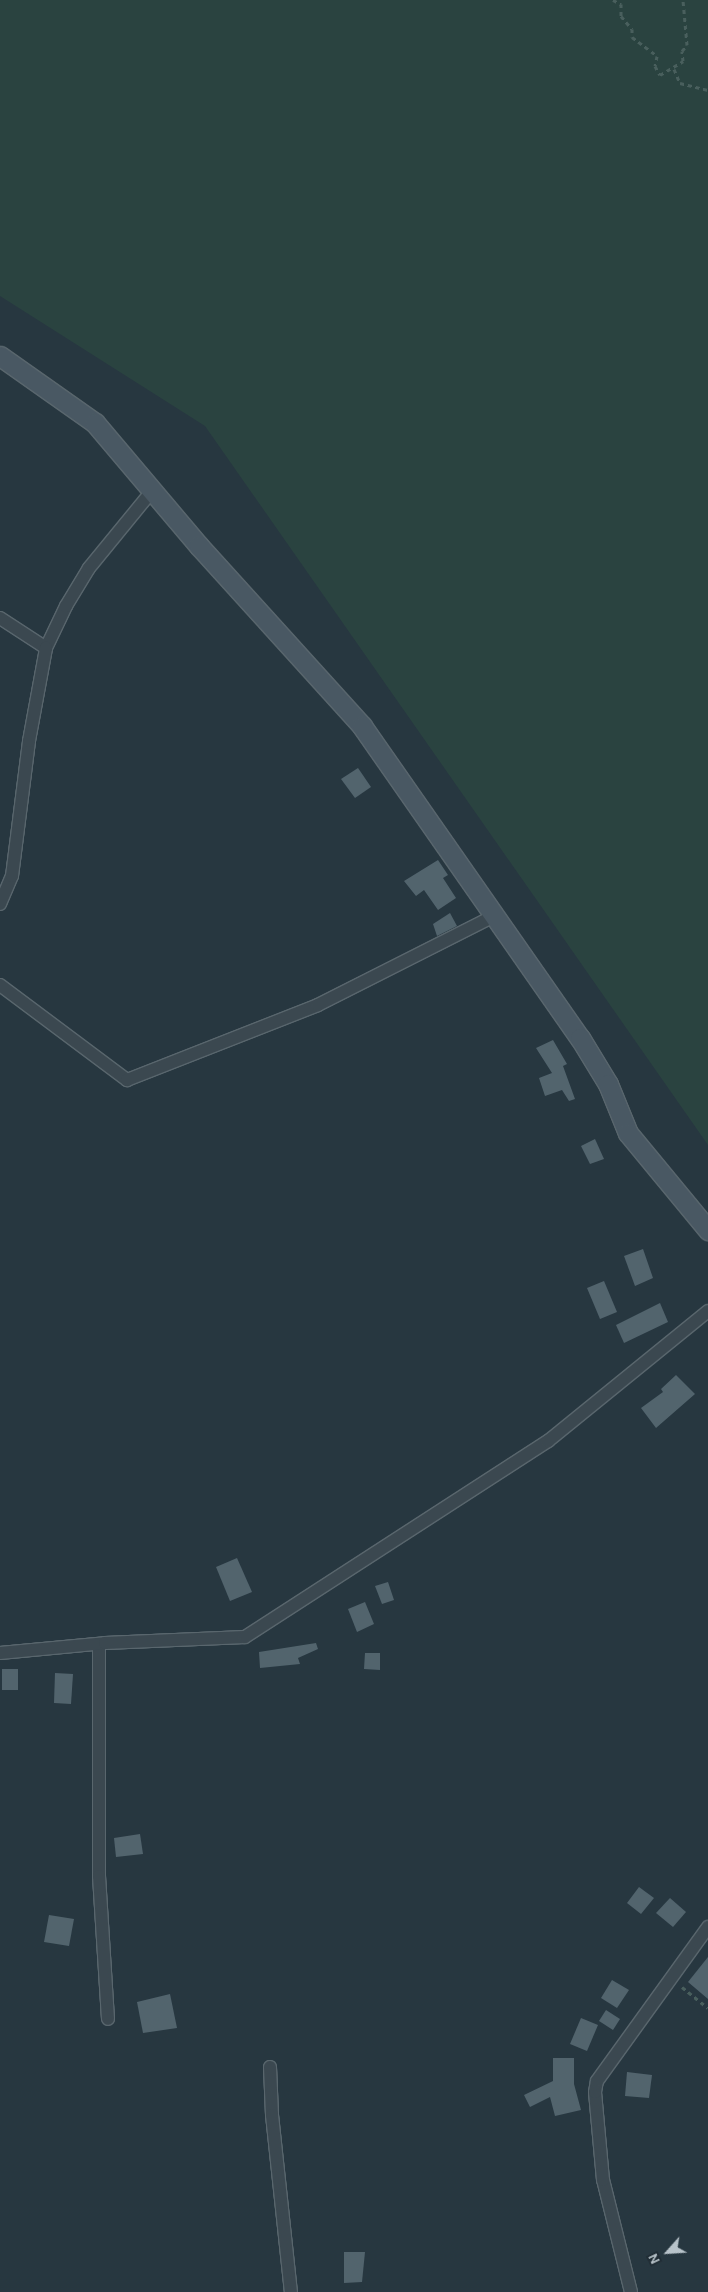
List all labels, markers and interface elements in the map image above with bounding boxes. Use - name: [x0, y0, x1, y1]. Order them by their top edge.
- north arrow: [643, 2227, 693, 2277]
- text: N: [644, 2251, 664, 2267]

